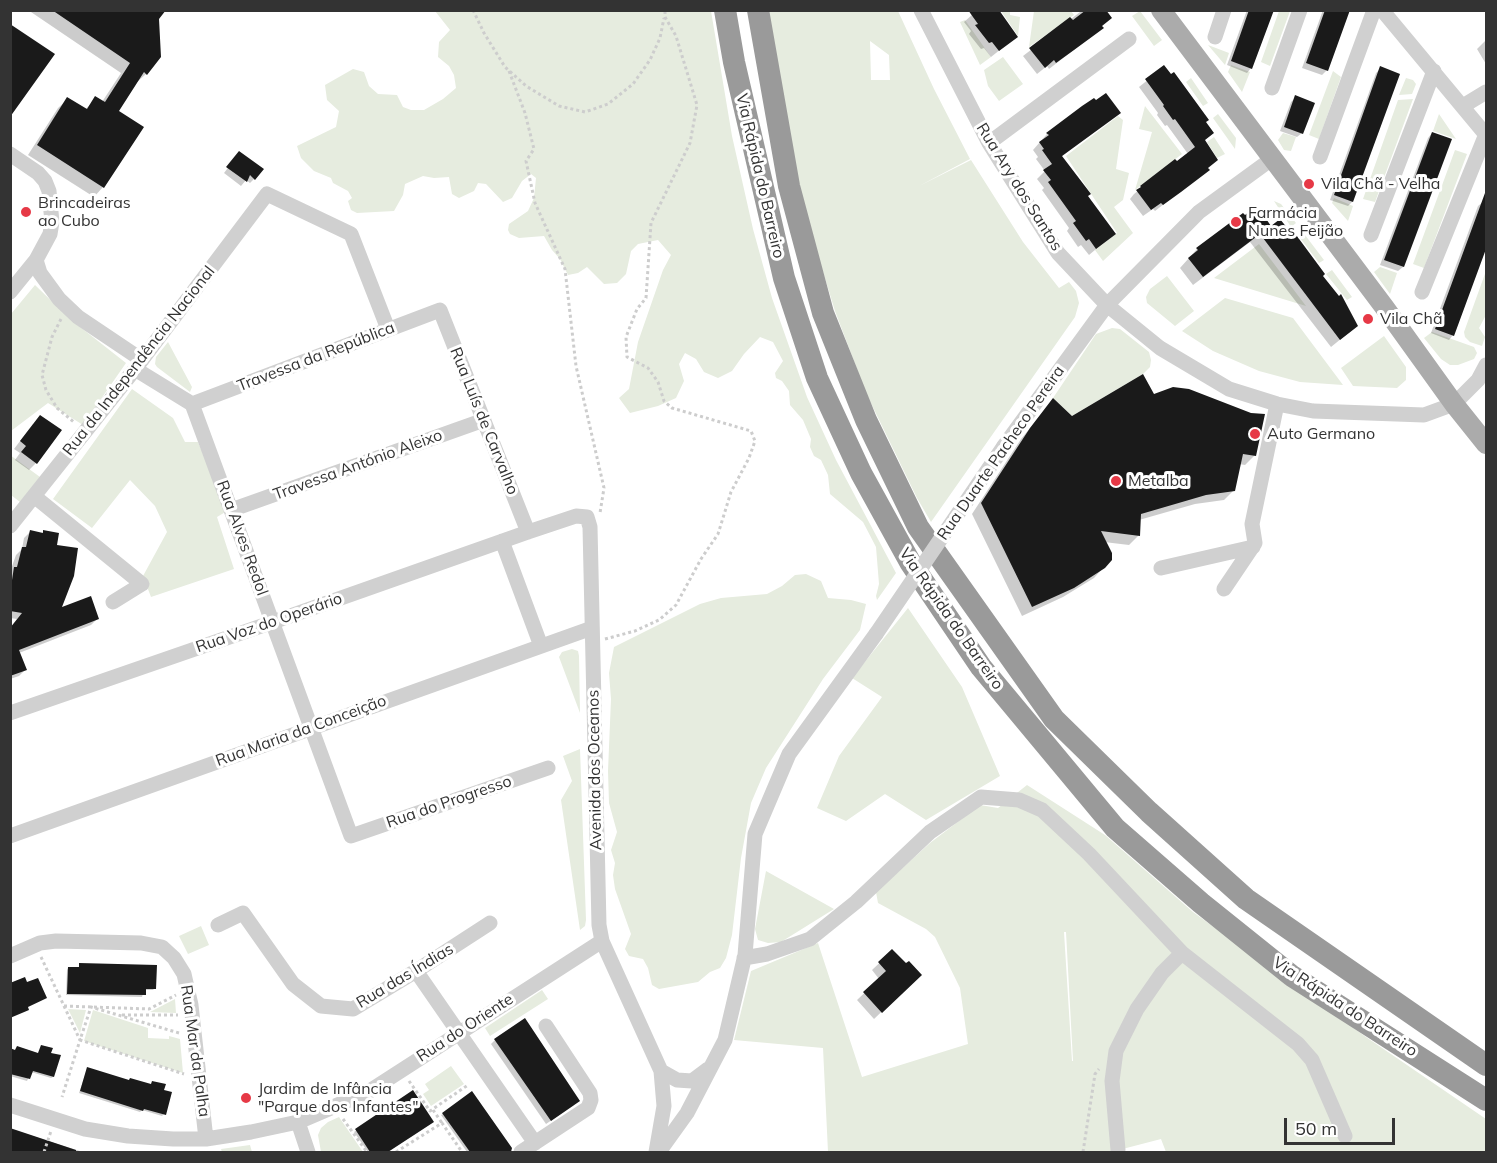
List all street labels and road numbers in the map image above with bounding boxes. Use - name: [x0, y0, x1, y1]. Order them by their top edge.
- street label: Via Rápida do Barreiro: [732, 92, 788, 260]
- street label: Rua Ary dos Santos: [972, 120, 1066, 254]
- street label: Rua da Independência Nacional: [59, 262, 219, 460]
- street label: Travessa da República: [235, 318, 397, 396]
- street label: Rua Luís de Carvalho: [446, 345, 522, 497]
- street label: Rua Duarte Pacheco Pereira: [933, 362, 1069, 544]
- street label: Travessa António Aleixo: [271, 425, 445, 505]
- street label: Rua Alves Redol: [212, 478, 272, 598]
- street label: Via Rápida do Barreiro: [895, 544, 1007, 694]
- street label: Rua Voz do Operário: [193, 589, 345, 657]
- street label: Avenida dos Oceanos: [584, 689, 606, 851]
- street label: Rua Maria da Conceição: [213, 691, 389, 771]
- street label: Rua do Progresso: [384, 772, 514, 832]
- street label: Rua das Índias: [353, 939, 457, 1013]
- street label: Via Rápida do Barreiro: [1269, 953, 1421, 1061]
- street label: Rua Mar da Palha: [176, 984, 214, 1118]
- street label: Rua do Oriente: [413, 990, 517, 1066]

